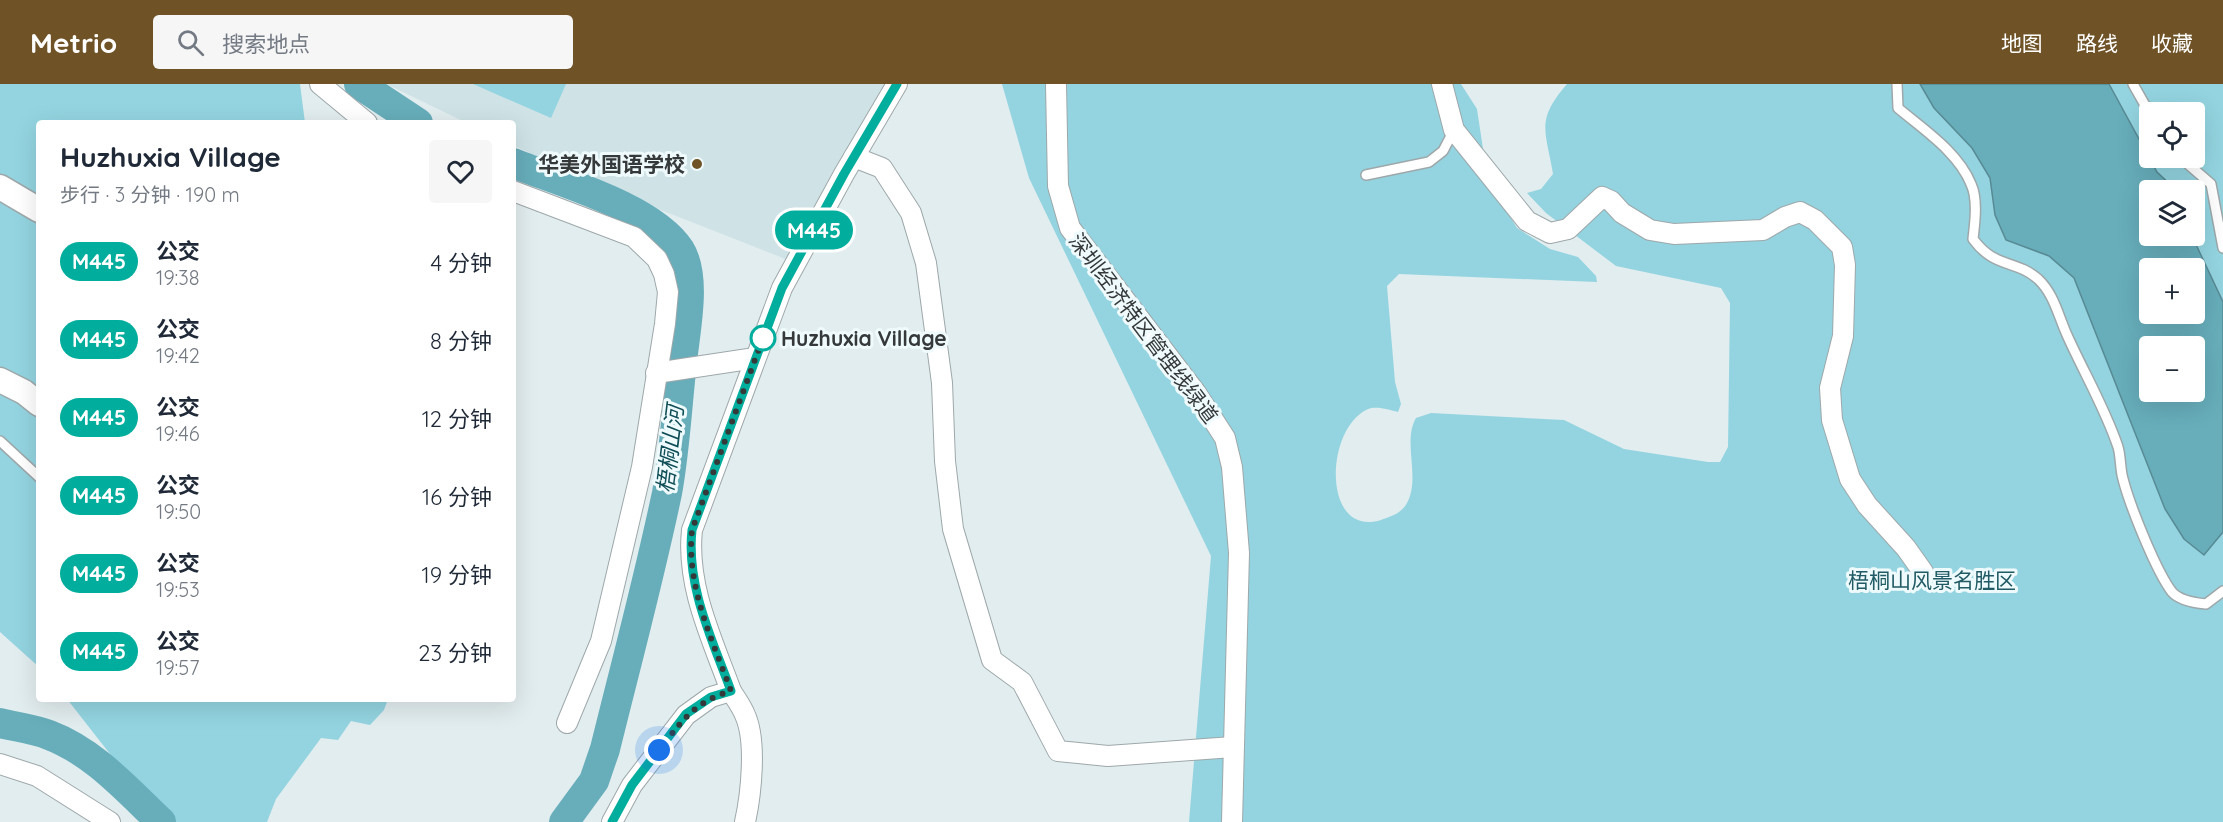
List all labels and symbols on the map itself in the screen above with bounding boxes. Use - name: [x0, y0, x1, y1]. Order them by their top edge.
- place label: 华美外国语学校: [538, 151, 685, 177]
- marker: 华美外国语学校: [690, 157, 704, 171]
- line badge: M445: [772, 210, 856, 250]
- street label: 深圳经济特区管理线绿道: [1064, 228, 1224, 428]
- marker: Huzhuxia Village: [750, 325, 776, 351]
- place label: Huzhuxia Village: [781, 325, 947, 351]
- water label: 梧桐山河: [651, 400, 690, 494]
- park label: 梧桐山风景名胜区: [1848, 567, 2016, 593]
- your location: [644, 735, 674, 765]

